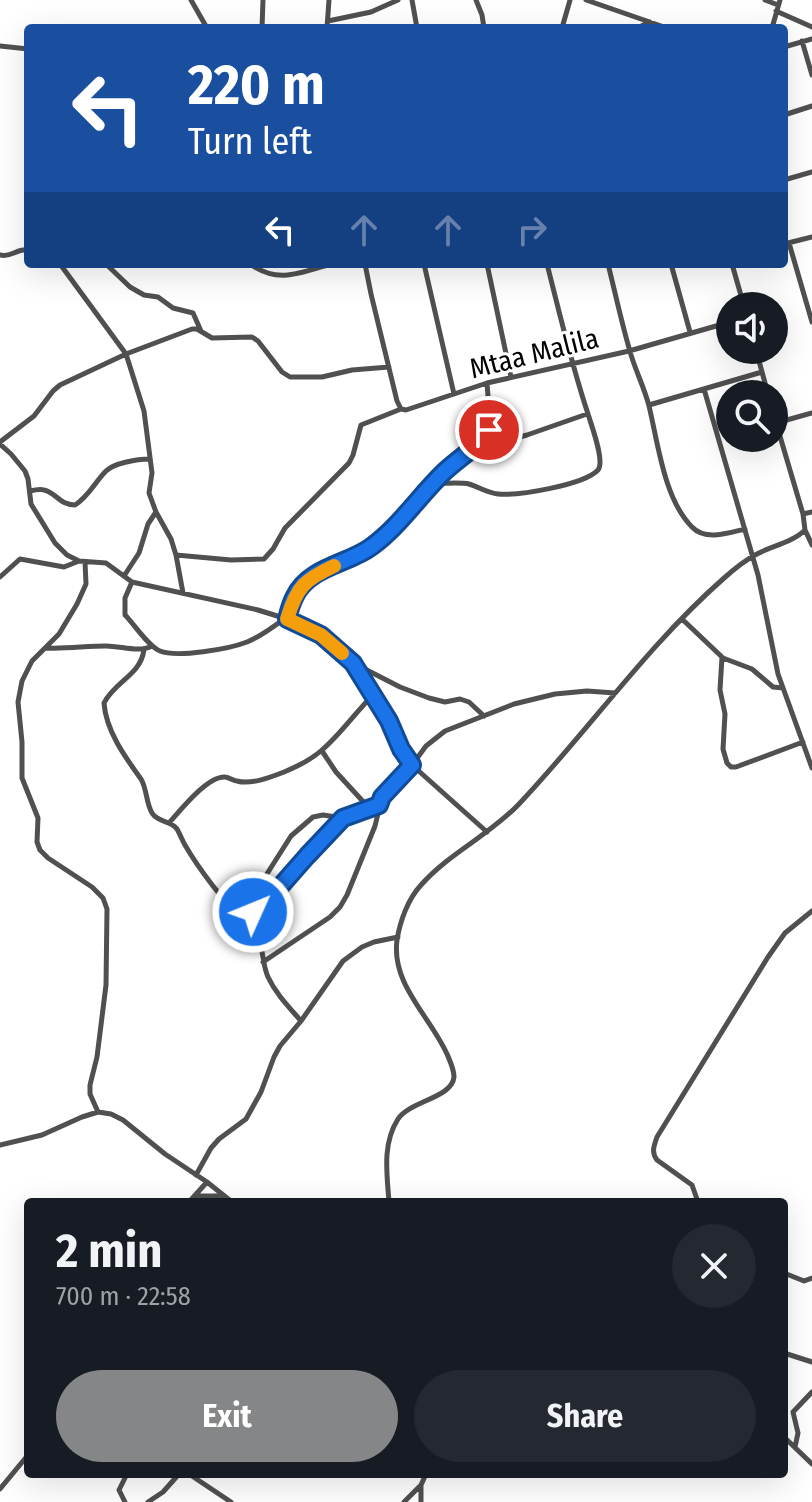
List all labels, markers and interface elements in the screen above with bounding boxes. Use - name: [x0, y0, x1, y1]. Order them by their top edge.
- text: 220 m: [188, 52, 325, 119]
- icon: left: [56, 56, 160, 160]
- text: Turn left: [188, 120, 312, 164]
- icon: left: [258, 208, 302, 252]
- icon: ahead: [342, 208, 386, 252]
- icon: ahead: [426, 208, 470, 252]
- icon: right: [510, 208, 554, 252]
- map controls: [716, 292, 788, 452]
- button: sound: [716, 292, 788, 364]
- street label: Mtaa Malila: [466, 322, 602, 385]
- button: search: [716, 380, 788, 452]
- pin: [455, 396, 523, 464]
- icon: arrive: [467, 408, 511, 452]
- position arrow: [211, 870, 295, 954]
- text: 2 min: [56, 1222, 162, 1280]
- button: close: [672, 1224, 756, 1308]
- text: 700 m · 22:58: [56, 1281, 191, 1312]
- button: Exit: [56, 1370, 398, 1462]
- button: Share: [414, 1370, 756, 1462]

